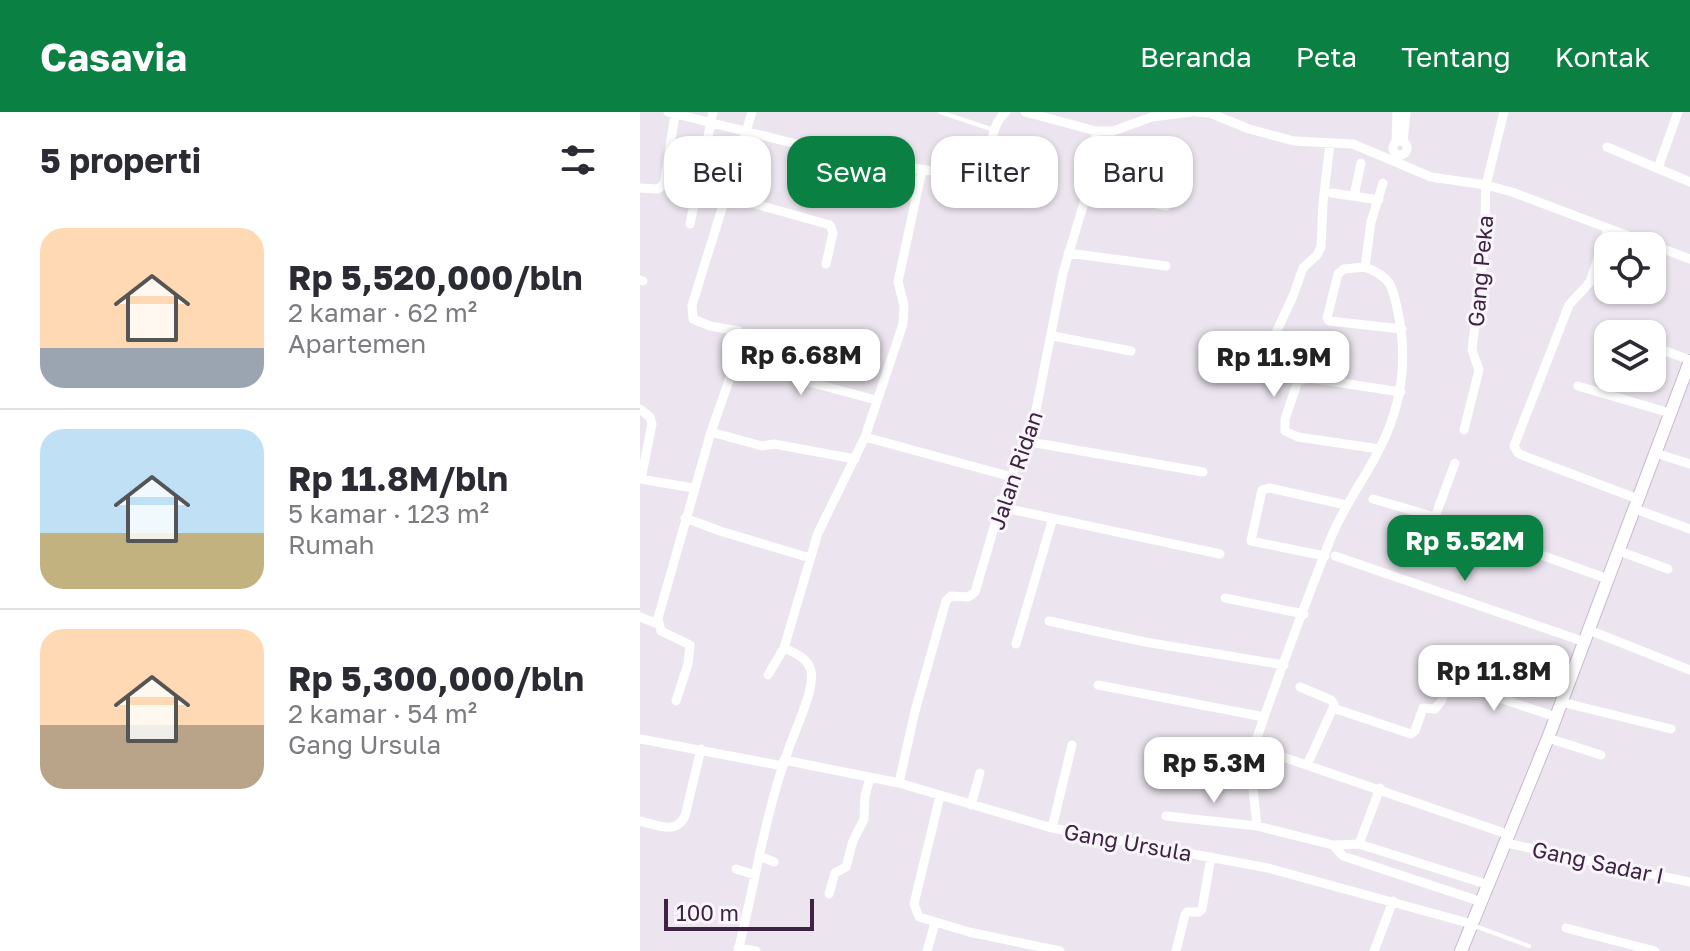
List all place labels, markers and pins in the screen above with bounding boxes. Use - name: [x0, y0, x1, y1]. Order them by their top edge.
- pin: Rp 6.68M: [718, 329, 884, 397]
- pin: Rp 11.9M: [1191, 331, 1357, 399]
- pin: Rp 5.52M: [1382, 515, 1548, 583]
- pin: Rp 11.8M: [1411, 645, 1577, 713]
- pin: Rp 5.3M: [1140, 737, 1288, 805]

